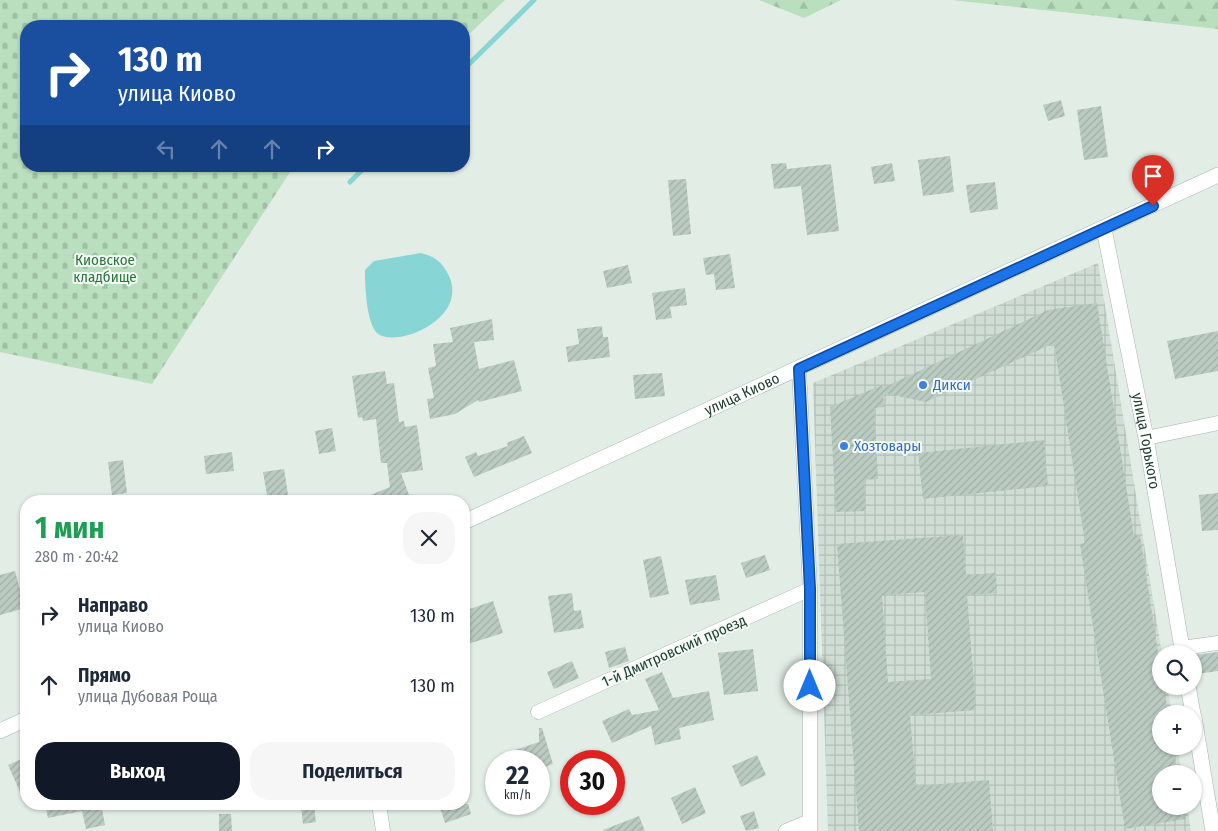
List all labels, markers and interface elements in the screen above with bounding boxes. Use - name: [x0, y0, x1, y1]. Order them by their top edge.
- text: 130 m: [118, 38, 202, 80]
- icon: right: [35, 40, 100, 105]
- text: улица Киово: [118, 80, 236, 107]
- icon: left: [152, 135, 180, 163]
- icon: ahead: [205, 135, 233, 163]
- icon: ahead: [258, 135, 286, 163]
- icon: right: [311, 135, 339, 163]
- pin: [1132, 155, 1174, 206]
- icon: arrive: [1139, 162, 1167, 190]
- park label: Киовское кладбище: [73, 251, 137, 286]
- street label: улица Киово: [702, 369, 782, 419]
- place label: Дикси: [932, 376, 971, 394]
- marker: Дикси: [917, 379, 929, 391]
- street label: улица Горького: [1128, 391, 1164, 490]
- place label: Хозтовары: [854, 437, 921, 455]
- marker: Хозтовары: [838, 440, 850, 452]
- text: 1 мин: [35, 510, 104, 546]
- button: close: [403, 512, 455, 564]
- text: 280 m · 20:42: [35, 547, 119, 566]
- text: Направо: [78, 594, 148, 617]
- icon: right: [35, 601, 63, 629]
- text: 130 m: [410, 604, 455, 627]
- street label: 1-й Дмитровский проезд: [599, 611, 749, 691]
- text: улица Киово: [78, 617, 164, 636]
- map controls: [1152, 645, 1202, 815]
- button: search: [1152, 645, 1202, 695]
- position arrow: [783, 659, 835, 711]
- text: Прямо: [78, 664, 131, 687]
- icon: ahead: [35, 671, 63, 699]
- text: 130 m: [410, 674, 455, 697]
- text: улица Дубовая Роща: [78, 687, 218, 706]
- button: +: [1152, 705, 1202, 755]
- button: Выход: [35, 742, 240, 800]
- button: Поделиться: [250, 742, 455, 800]
- speed limit sign: 30: [560, 750, 625, 815]
- text: 22: [506, 761, 529, 791]
- button: −: [1152, 765, 1202, 815]
- text: km/h: [504, 788, 531, 802]

